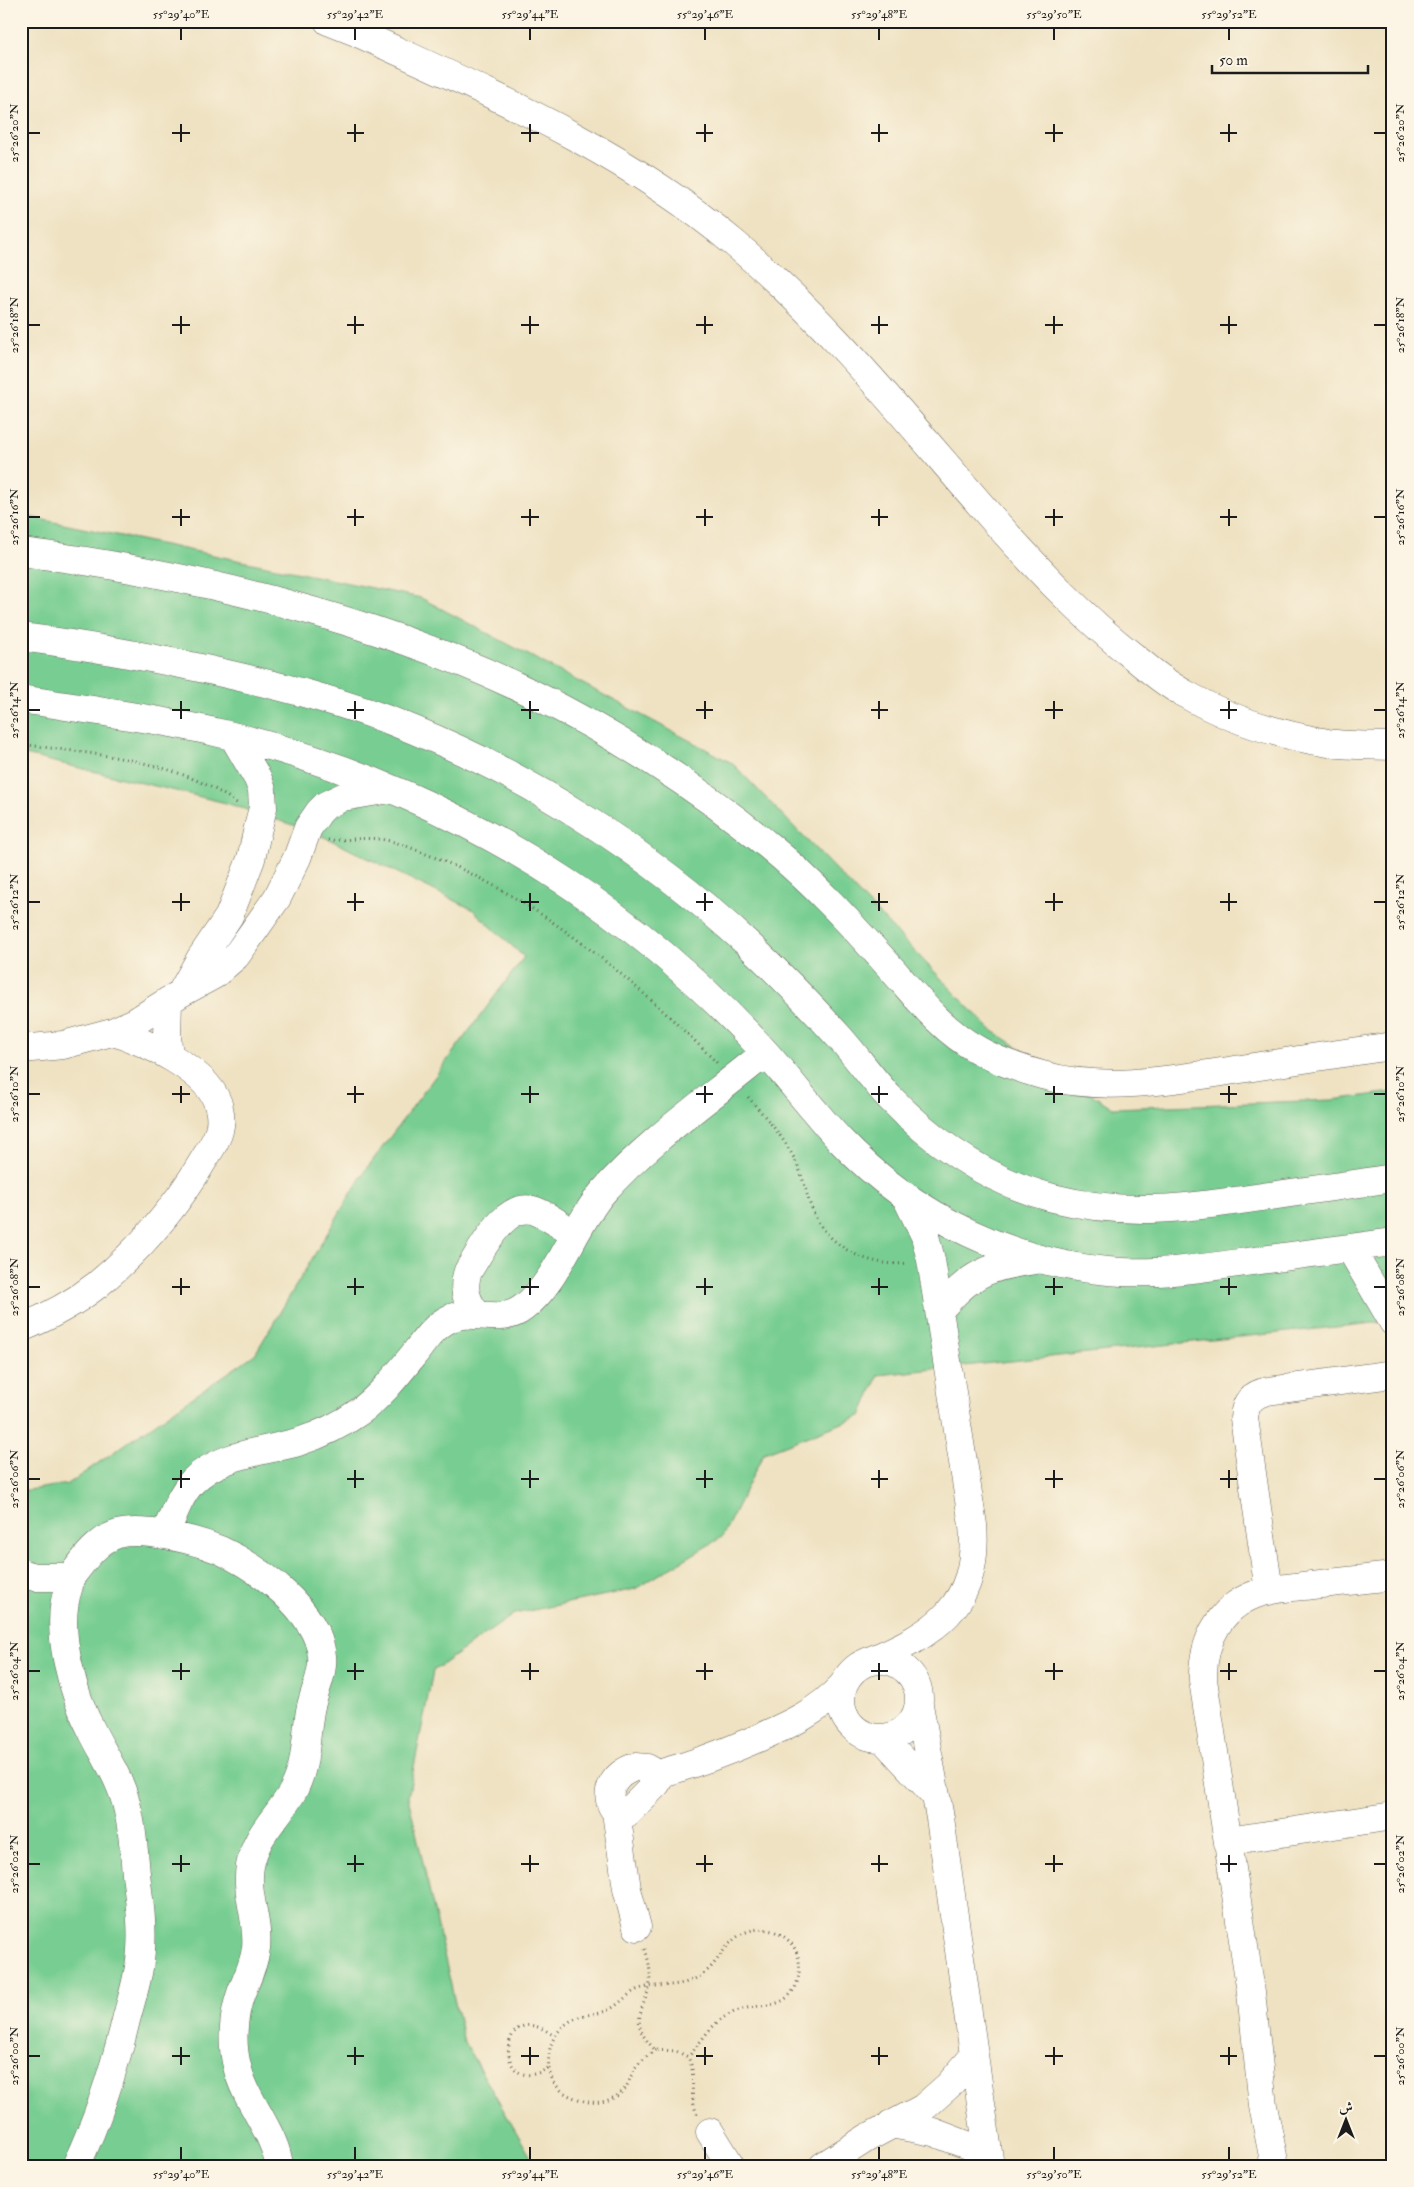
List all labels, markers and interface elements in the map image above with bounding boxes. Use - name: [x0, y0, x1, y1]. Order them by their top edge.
- text: 55°29'40"E: [153, 7, 210, 22]
- text: 55°29'42"E: [327, 7, 384, 22]
- text: 55°29'44"E: [502, 7, 559, 22]
- text: 55°29'46"E: [677, 7, 734, 22]
- text: 55°29'48"E: [851, 7, 907, 22]
- text: 55°29'50"E: [1026, 7, 1082, 22]
- text: 55°29'52"E: [1201, 7, 1257, 22]
- scale bar: [1212, 42, 1368, 74]
- text: 50 m: [1219, 51, 1248, 70]
- text: 25°26'20"N: [7, 103, 22, 162]
- text: 25°26'20"N: [1393, 103, 1408, 162]
- text: 25°26'18"N: [7, 296, 22, 353]
- text: 25°26'18"N: [1393, 296, 1408, 353]
- text: 25°26'16"N: [7, 488, 22, 546]
- text: 25°26'16"N: [1393, 488, 1408, 546]
- text: 25°26'14"N: [7, 681, 22, 739]
- text: 25°26'14"N: [1393, 681, 1408, 739]
- text: 25°26'12"N: [7, 873, 22, 931]
- text: 25°26'12"N: [1393, 873, 1408, 931]
- text: 25°26'10"N: [7, 1065, 22, 1123]
- text: 25°26'10"N: [1393, 1065, 1408, 1123]
- text: 25°26'08"N: [7, 1257, 22, 1316]
- text: 25°26'08"N: [1393, 1257, 1408, 1316]
- text: 25°26'06"N: [7, 1449, 22, 1508]
- text: 25°26'06"N: [1393, 1449, 1408, 1508]
- text: 25°26'04"N: [7, 1641, 22, 1701]
- text: 25°26'04"N: [1393, 1641, 1408, 1701]
- text: 25°26'02"N: [7, 1834, 22, 1893]
- text: 25°26'02"N: [1393, 1834, 1408, 1893]
- text: 25°26'00"N: [7, 2026, 22, 2086]
- text: 25°26'00"N: [1393, 2026, 1408, 2086]
- north arrow: [1322, 2094, 1372, 2144]
- text: ش: [1339, 2099, 1353, 2116]
- text: 55°29'40"E: [153, 2167, 210, 2182]
- text: 55°29'42"E: [327, 2167, 384, 2182]
- text: 55°29'44"E: [502, 2167, 559, 2182]
- text: 55°29'46"E: [677, 2167, 734, 2182]
- text: 55°29'48"E: [851, 2167, 907, 2182]
- text: 55°29'50"E: [1026, 2167, 1082, 2182]
- text: 55°29'52"E: [1201, 2167, 1257, 2182]

